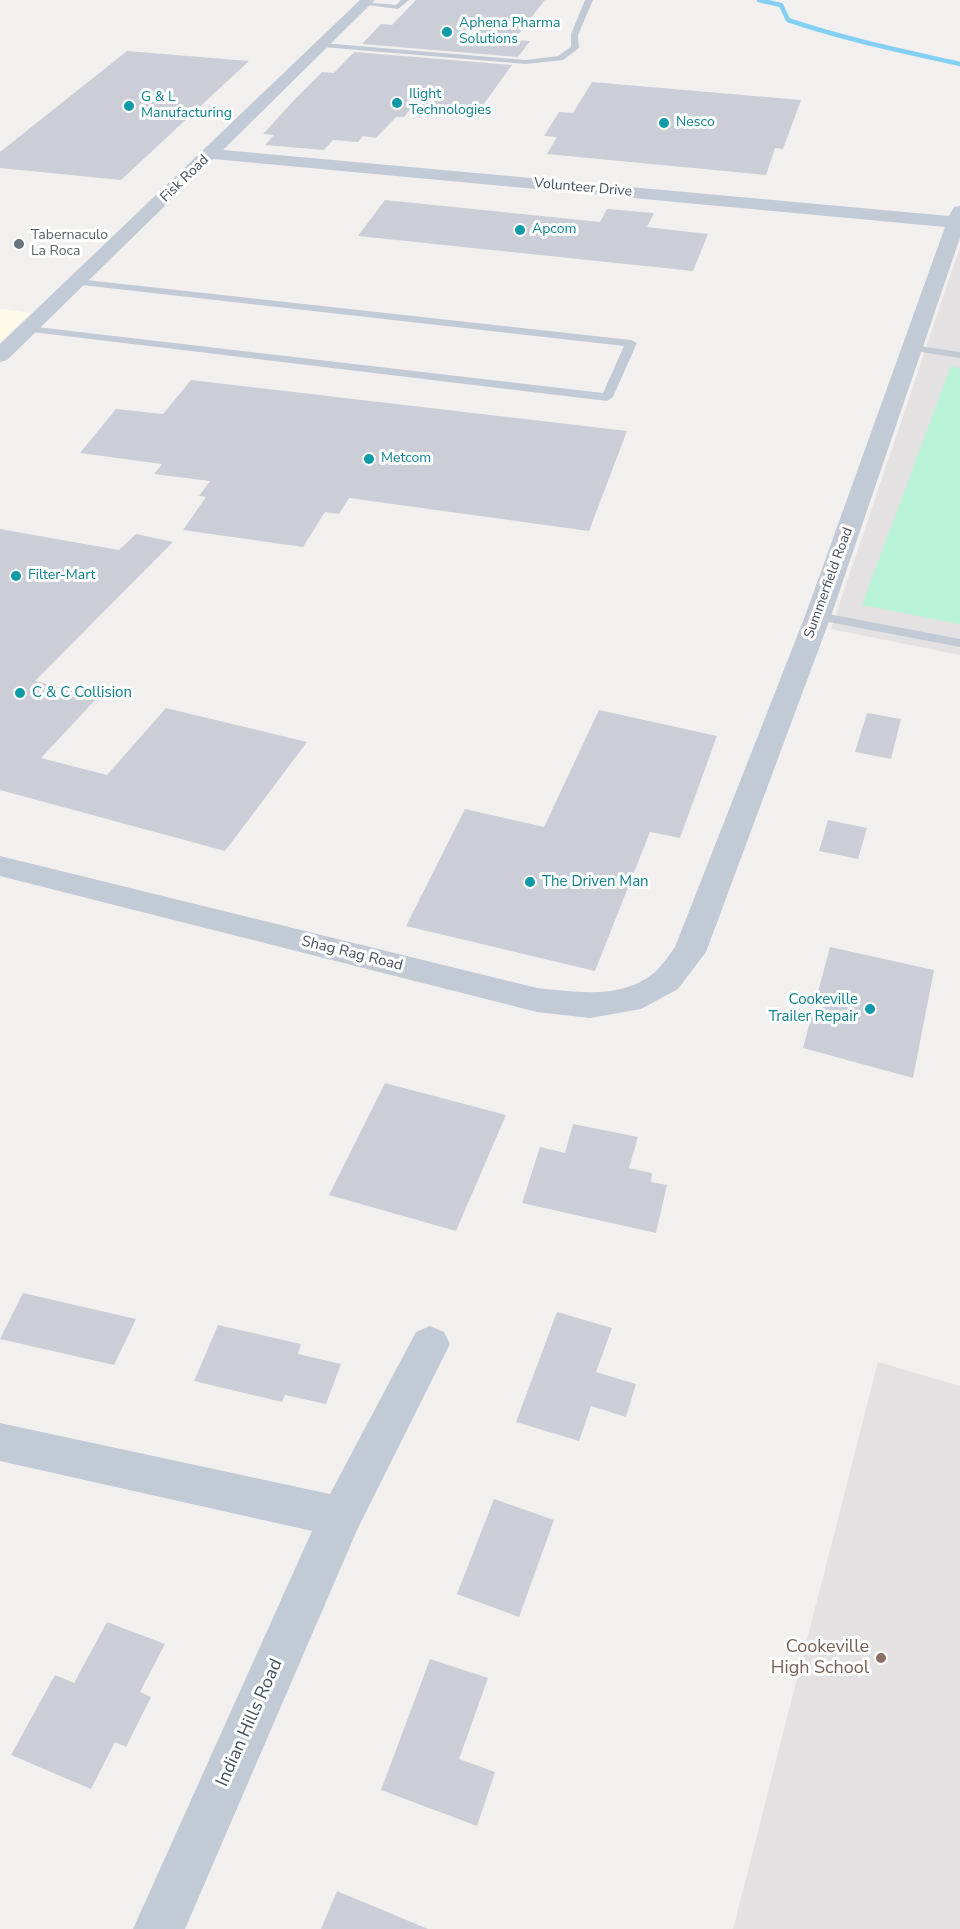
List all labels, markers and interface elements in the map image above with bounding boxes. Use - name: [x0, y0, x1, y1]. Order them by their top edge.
- place label: Aphena Pharma Solutions: [459, 16, 560, 48]
- marker: Aphena Pharma Solutions: [440, 25, 454, 39]
- place label: Ilight Technologies: [409, 87, 491, 120]
- place label: G & L Manufacturing: [141, 90, 232, 122]
- marker: Ilight Technologies: [390, 96, 404, 110]
- marker: G & L Manufacturing: [122, 99, 136, 113]
- place label: Nesco: [676, 115, 715, 131]
- marker: Nesco: [657, 116, 671, 130]
- street label: Fisk Road: [157, 152, 213, 206]
- street label: Volunteer Drive: [533, 175, 633, 201]
- place label: Apcom: [532, 222, 576, 238]
- marker: Apcom: [513, 223, 527, 237]
- place label: Tabernaculo La Roca: [31, 228, 108, 260]
- marker: Tabernaculo La Roca: [12, 237, 26, 251]
- place label: Metcom: [381, 451, 431, 467]
- marker: Metcom: [362, 452, 376, 466]
- street label: Summerfield Road: [801, 525, 857, 641]
- place label: Filter-Mart: [28, 568, 96, 584]
- marker: Filter-Mart: [9, 569, 23, 583]
- place label: C & C Collision: [32, 684, 132, 702]
- marker: C & C Collision: [13, 686, 27, 700]
- place label: The Driven Man: [542, 873, 649, 891]
- marker: The Driven Man: [523, 875, 537, 889]
- street label: Shag Rag Road: [299, 933, 405, 975]
- place label: Cookeville Trailer Repair: [768, 991, 858, 1026]
- marker: Cookeville Trailer Repair: [863, 1002, 877, 1016]
- place label: Cookeville High School: [771, 1637, 869, 1680]
- marker: Cookeville High School: [874, 1651, 888, 1665]
- street label: Indian Hills Road: [212, 1656, 288, 1790]

